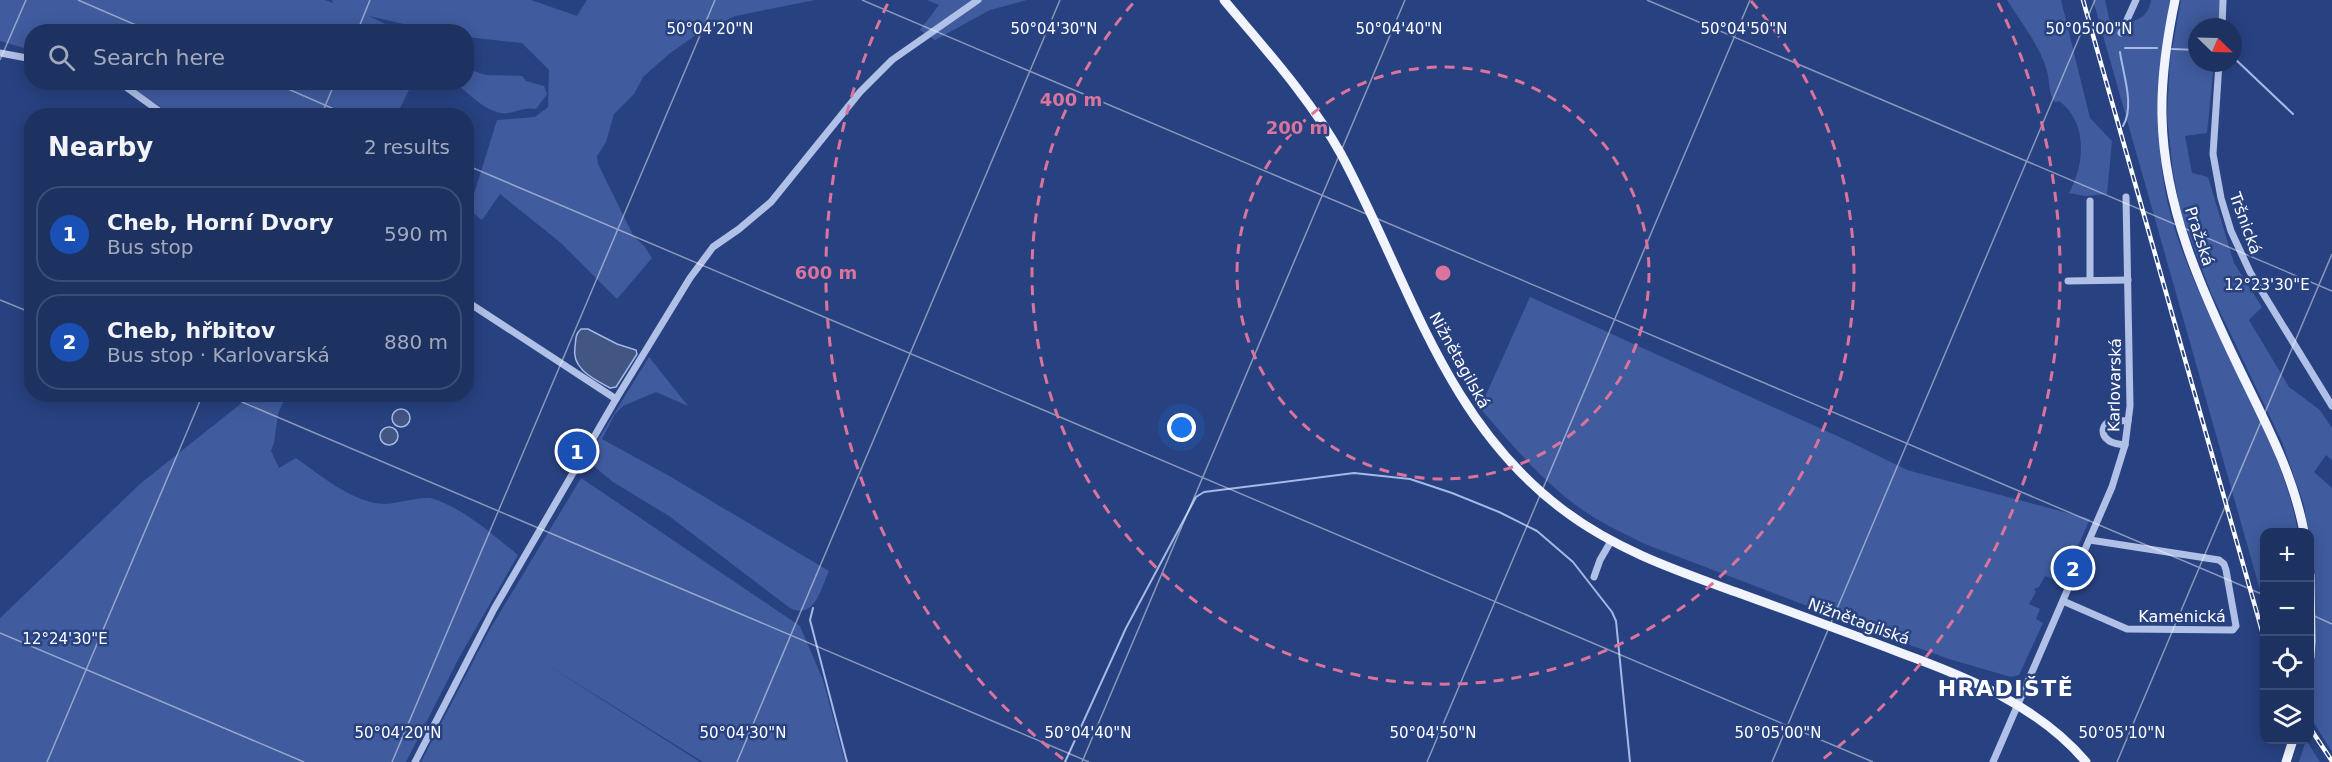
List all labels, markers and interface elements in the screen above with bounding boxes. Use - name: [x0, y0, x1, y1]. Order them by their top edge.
- north arrow: [2188, 18, 2242, 72]
- text: 50°04'20"N: [666, 20, 754, 38]
- text: 50°04'30"N: [1010, 20, 1098, 38]
- text: 50°04'40"N: [1355, 20, 1443, 38]
- text: 50°04'50"N: [1700, 20, 1788, 38]
- text: 50°05'00"N: [2045, 20, 2133, 38]
- search box: [24, 24, 474, 90]
- icon: search: [45, 41, 78, 74]
- text: Search here: [93, 45, 225, 70]
- text: 400 m: [1040, 89, 1102, 110]
- text: 200 m: [1266, 117, 1328, 138]
- text: Nearby: [48, 132, 153, 162]
- text: 2 results: [364, 135, 450, 159]
- street label: Tršnická: [2225, 189, 2265, 257]
- street label: Pražská: [2181, 204, 2218, 268]
- text: Cheb, Horní Dvory: [107, 210, 334, 235]
- text: 1: [63, 222, 76, 246]
- text: 590 m: [384, 222, 448, 246]
- text: Bus stop: [107, 235, 193, 259]
- text: 600 m: [795, 262, 857, 283]
- centre of rings: [1433, 263, 1453, 283]
- text: 12°23'30"E: [2224, 276, 2310, 294]
- street label: Nižnětagilská: [1425, 309, 1494, 412]
- text: Cheb, hřbitov: [107, 318, 275, 343]
- text: 2: [63, 330, 76, 354]
- text: 880 m: [384, 330, 448, 354]
- street label: Karlovarská: [2104, 338, 2125, 432]
- text: Bus stop · Karlovarská: [107, 343, 330, 367]
- your location: [1167, 413, 1196, 442]
- pin: 1: [558, 428, 596, 474]
- map controls: [2260, 528, 2314, 744]
- button: +: [2260, 528, 2314, 582]
- pin: 2: [2054, 546, 2092, 590]
- button: −: [2260, 582, 2314, 636]
- street label: Nižnětagilská: [1805, 594, 1912, 649]
- street label: Kamenická: [2138, 607, 2226, 626]
- text: 12°24'30"E: [22, 630, 108, 648]
- button: locate: [2260, 636, 2314, 690]
- district label: HRADIŠTĚ: [1938, 676, 2074, 701]
- button: layers: [2260, 690, 2314, 744]
- text: 50°04'20"N: [354, 724, 442, 742]
- text: 50°04'30"N: [699, 724, 787, 742]
- text: 50°04'40"N: [1044, 724, 1132, 742]
- text: 50°04'50"N: [1389, 724, 1477, 742]
- text: 50°05'00"N: [1734, 724, 1822, 742]
- text: 50°05'10"N: [2078, 724, 2166, 742]

